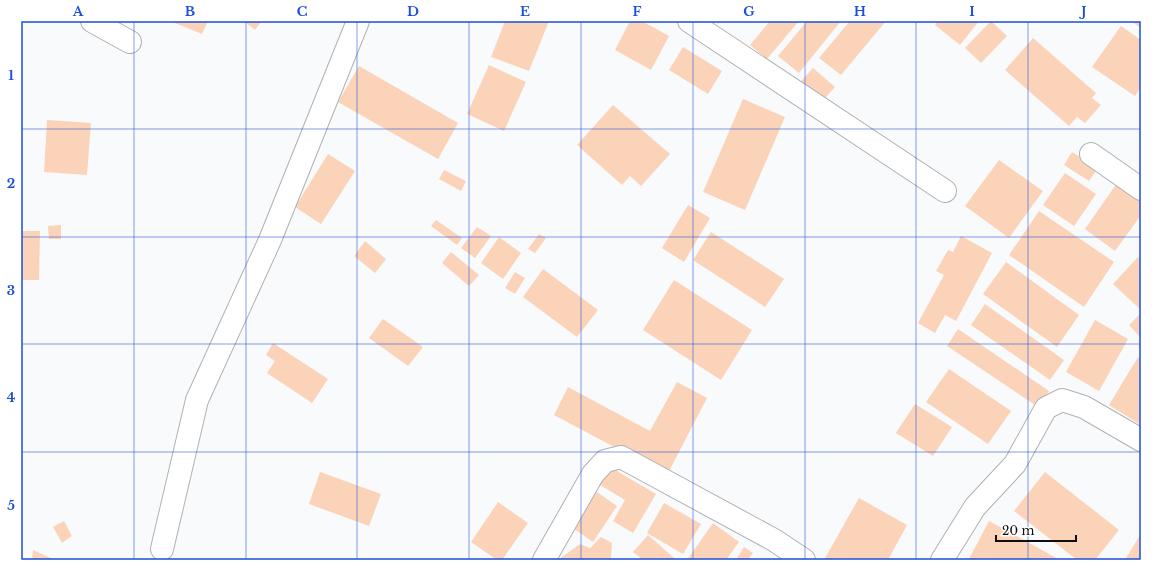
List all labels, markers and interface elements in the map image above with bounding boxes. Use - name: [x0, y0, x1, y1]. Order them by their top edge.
- text: A: [72, 3, 84, 20]
- text: B: [185, 3, 195, 20]
- text: C: [297, 3, 308, 20]
- text: D: [407, 3, 419, 20]
- text: E: [520, 3, 530, 20]
- text: F: [633, 3, 642, 20]
- text: G: [743, 3, 755, 20]
- text: H: [854, 3, 866, 20]
- text: I: [969, 3, 975, 20]
- text: J: [1078, 3, 1087, 20]
- text: 1: [8, 67, 14, 84]
- text: 2: [7, 175, 15, 192]
- text: 3: [7, 282, 15, 299]
- text: 4: [7, 389, 16, 406]
- text: 5: [7, 497, 15, 514]
- scale bar: [996, 517, 1076, 543]
- text: 20 m: [1002, 523, 1034, 538]

